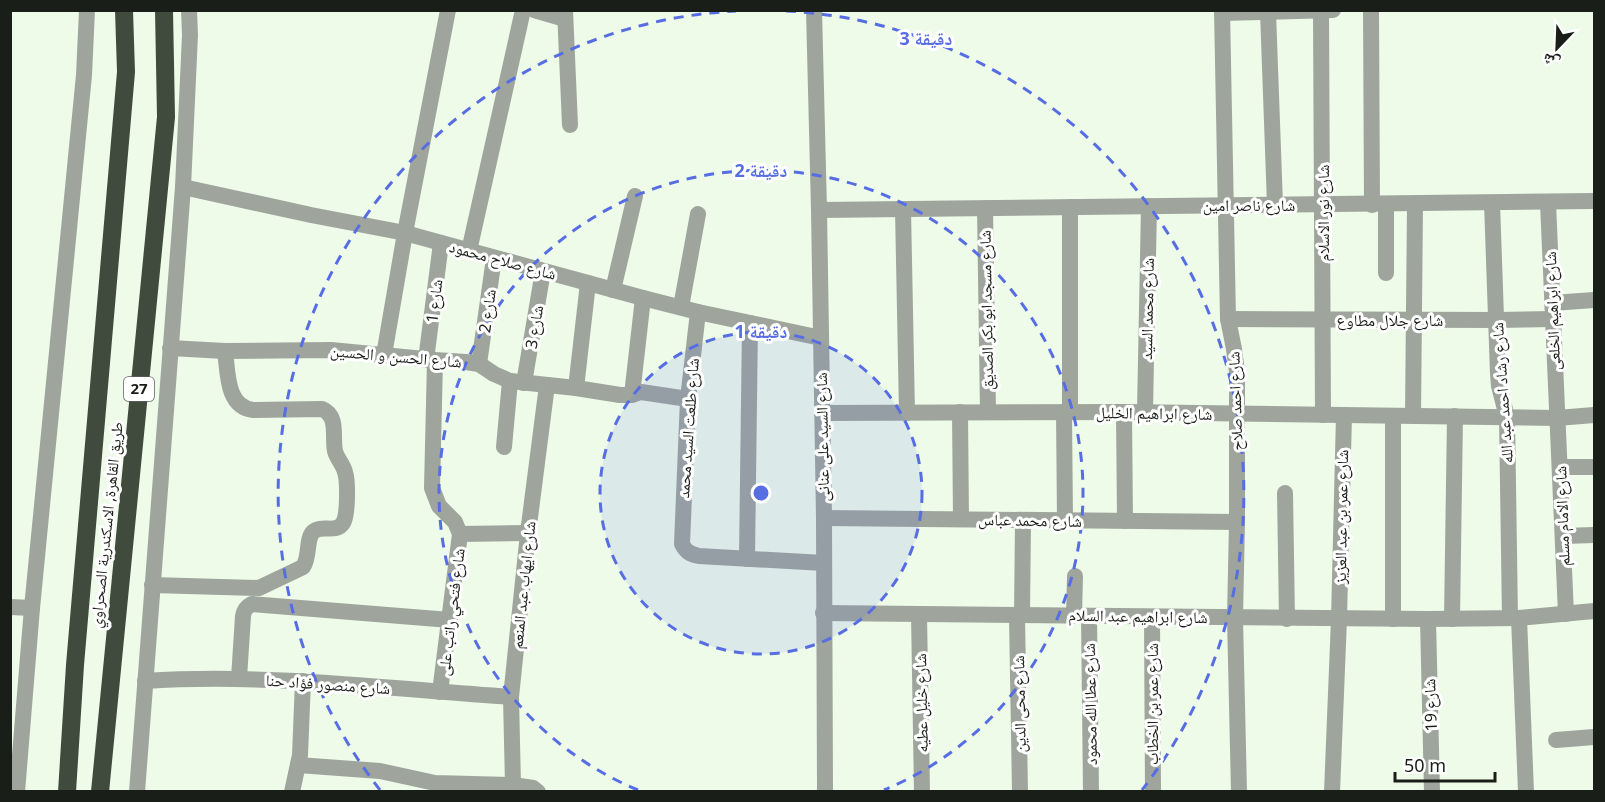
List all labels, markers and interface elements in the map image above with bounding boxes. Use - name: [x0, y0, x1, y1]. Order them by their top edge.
- north arrow: [1527, 18, 1587, 78]
- text: 3 دقيقة: [900, 26, 953, 50]
- text: ش: [1539, 48, 1563, 75]
- text: 2 دقيقة: [735, 158, 788, 182]
- street label: شارع نور الاسلام: [1312, 164, 1334, 262]
- street label: شارع ناصر امين: [1203, 194, 1295, 216]
- street label: شارع مسجد ابو بكر الصديق: [974, 230, 998, 390]
- street label: شارع صلاح محمود: [447, 235, 559, 285]
- street label: شارع ابراهيم الخلعى: [1539, 251, 1565, 371]
- street label: شارع محمد السيد: [1135, 258, 1159, 360]
- street label: شارع 1: [420, 278, 448, 324]
- street label: شارع 2: [473, 288, 501, 334]
- street label: شارع 3: [520, 304, 548, 350]
- street label: شارع جلال مطاوع: [1337, 309, 1443, 331]
- text: 1 دقيقة: [735, 319, 788, 343]
- street label: شارع رشاد احمد عبد الله: [1486, 322, 1518, 464]
- street label: شارع الحسن و الحسين: [329, 339, 463, 373]
- street label: شارع احمد صلاح: [1222, 351, 1248, 451]
- street label: شارع طلعت السيد محمد: [672, 357, 704, 499]
- street label: شارع السيد على عنانى: [810, 372, 834, 502]
- road number: 27: [124, 377, 154, 401]
- street label: شارع ابراهيم الخليل: [1096, 401, 1212, 425]
- street label: طريق القاهرة, الاسكندرية الصحراوي: [84, 421, 130, 629]
- street label: شارع عمر بن عبد العزيز: [1329, 450, 1353, 585]
- street label: شارع الامام مسلم: [1549, 466, 1575, 566]
- centre of rings: [751, 483, 771, 503]
- street label: شارع محمد عباس: [978, 508, 1082, 532]
- street label: شارع ايهاب عبد المنعم: [505, 520, 541, 650]
- street label: شارع فتحي راتب على: [432, 547, 472, 677]
- street label: شارع ابراهيم عبد السلام: [1068, 604, 1208, 628]
- street label: شارع عطا الله محمود: [1078, 643, 1102, 765]
- street label: شارع عمر بن الخطاب: [1141, 643, 1163, 765]
- street label: شارع خليل عطيه: [909, 653, 933, 753]
- street label: شارع محى الدين: [1007, 655, 1031, 753]
- street label: شارع منصور فؤاد حنا: [265, 669, 391, 699]
- street label: شارع 19: [1418, 678, 1442, 732]
- scale bar: [1395, 745, 1496, 783]
- text: 50 m: [1404, 753, 1446, 777]

